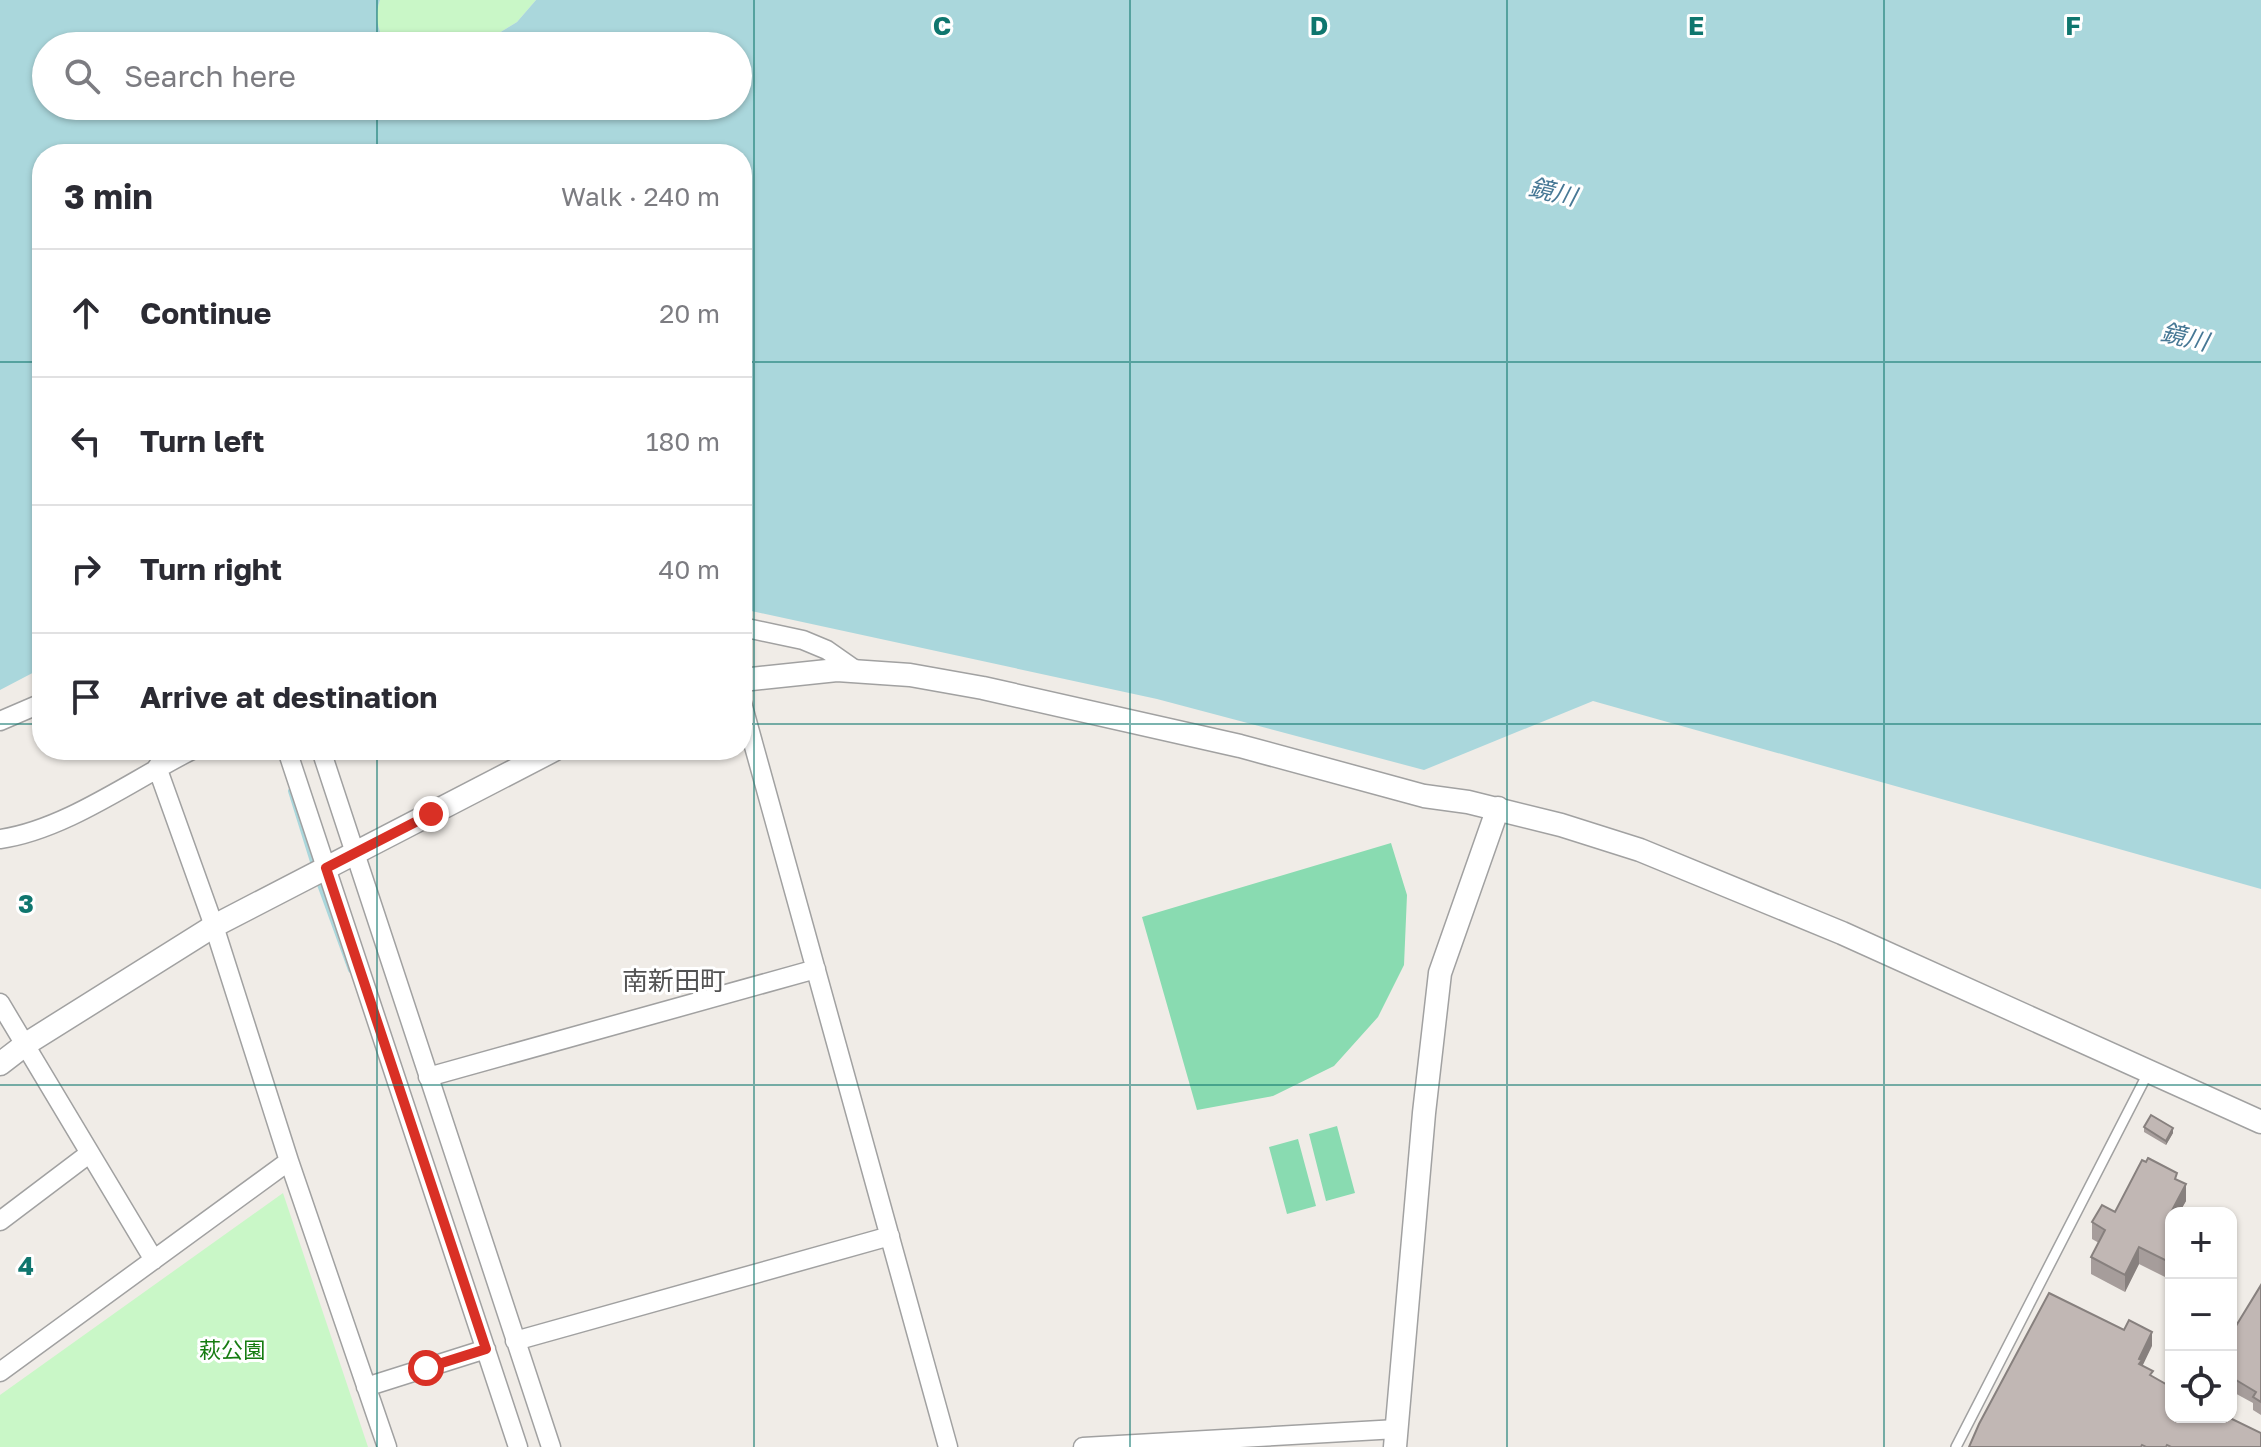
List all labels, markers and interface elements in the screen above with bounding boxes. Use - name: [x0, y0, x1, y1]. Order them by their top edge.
- text: C: [933, 10, 951, 41]
- text: D: [1310, 10, 1328, 41]
- text: E: [1688, 10, 1704, 41]
- text: F: [2065, 10, 2081, 41]
- search box: [32, 32, 752, 120]
- icon: search: [60, 54, 104, 98]
- text: Search here: [124, 58, 296, 94]
- water label: 鏡川: [1526, 171, 1583, 211]
- text: 3 min: [64, 176, 153, 216]
- text: Walk · 240 m: [561, 181, 720, 212]
- icon: ahead: [64, 291, 108, 335]
- text: Continue: [140, 295, 271, 331]
- text: 20 m: [659, 298, 720, 329]
- water label: 鏡川: [2158, 316, 2215, 356]
- icon: left: [64, 419, 108, 463]
- text: Turn left: [140, 423, 265, 459]
- text: 180 m: [646, 426, 720, 457]
- icon: right: [64, 547, 108, 591]
- text: Turn right: [140, 551, 282, 587]
- text: 40 m: [659, 554, 720, 585]
- icon: arrive: [64, 675, 108, 719]
- text: Arrive at destination: [140, 679, 437, 715]
- route end: [413, 796, 449, 832]
- text: 3: [18, 888, 34, 919]
- district label: 南新田町: [622, 965, 726, 996]
- map controls: [2165, 1207, 2237, 1423]
- button: +: [2165, 1207, 2237, 1279]
- text: 4: [18, 1250, 34, 1281]
- button: −: [2165, 1279, 2237, 1351]
- park label: 萩公園: [199, 1336, 265, 1363]
- route start: [408, 1350, 444, 1386]
- button: locate: [2165, 1351, 2237, 1423]

